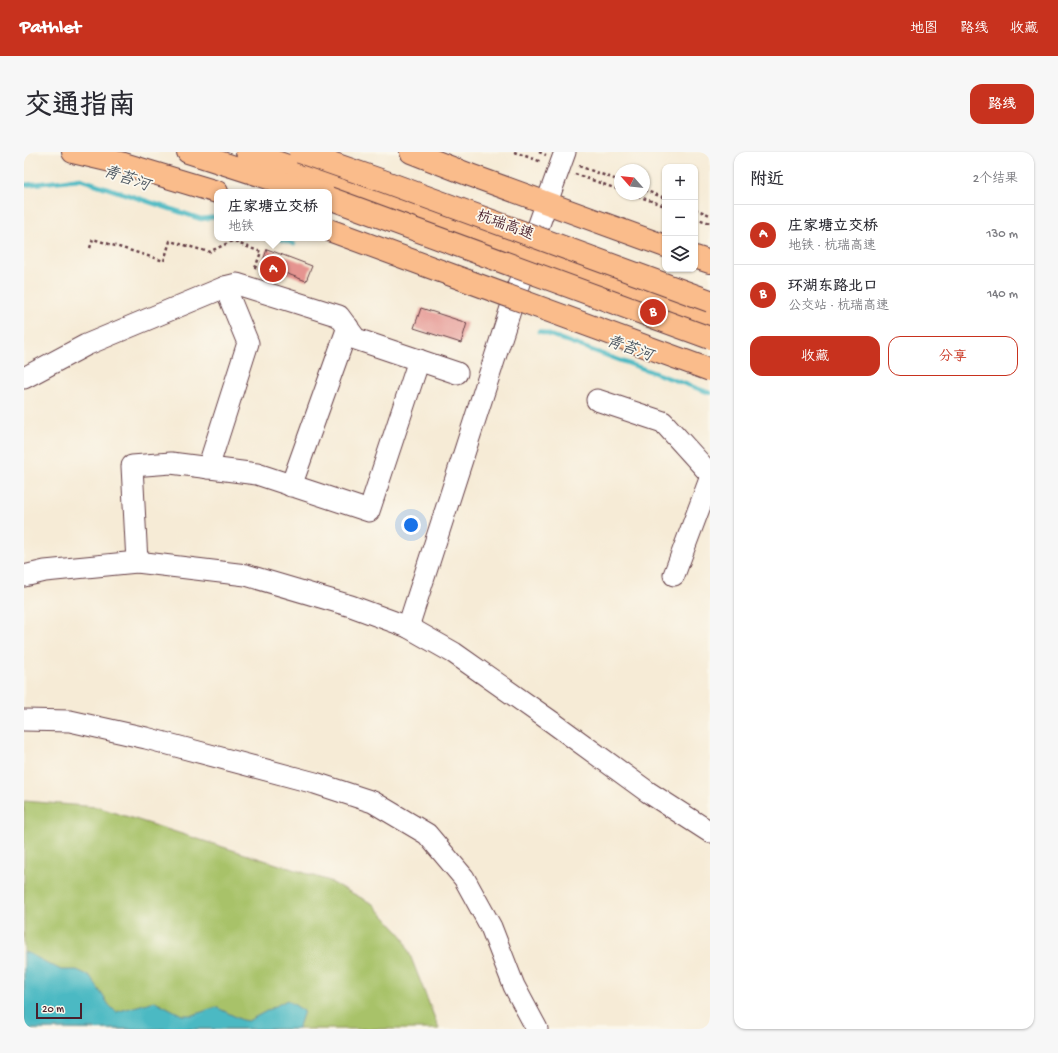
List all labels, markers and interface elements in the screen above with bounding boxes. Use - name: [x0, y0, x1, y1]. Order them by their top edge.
- text: Pathlet: [20, 17, 81, 40]
- text: 地图: [910, 21, 938, 38]
- text: 路线: [960, 21, 988, 38]
- text: 收藏: [1010, 21, 1038, 38]
- button: 路线: [970, 84, 1034, 124]
- text: 交通指南: [24, 91, 136, 124]
- water label: 青苔河: [100, 161, 155, 198]
- north arrow: [614, 164, 650, 200]
- map controls: [662, 164, 698, 272]
- button: +: [662, 164, 698, 200]
- text: 附近: [750, 171, 784, 191]
- text: 2个结果: [973, 172, 1018, 187]
- popup: [214, 189, 332, 241]
- text: 庄家塘立交桥: [228, 199, 318, 217]
- button: −: [662, 200, 698, 236]
- street label: 杭瑞高速: [474, 206, 537, 245]
- text: 庄家塘立交桥: [788, 218, 878, 236]
- text: 地铁: [228, 220, 254, 235]
- text: A: [759, 227, 767, 242]
- text: 130 m: [986, 227, 1018, 242]
- button: layers: [662, 236, 698, 272]
- text: 地铁 · 杭瑞高速: [788, 239, 876, 254]
- pin: A: [260, 254, 286, 284]
- text: 环湖东路北口: [788, 278, 878, 296]
- text: B: [760, 287, 766, 302]
- text: 140 m: [987, 287, 1018, 302]
- pin: B: [640, 297, 666, 327]
- text: 公交站 · 杭瑞高速: [788, 299, 889, 314]
- water label: 青苔河: [603, 331, 658, 368]
- button: 收藏: [750, 336, 880, 376]
- button: 分享: [888, 336, 1018, 376]
- your location: [401, 515, 421, 535]
- scale bar: [36, 1001, 82, 1020]
- text: 20 m: [42, 1004, 64, 1016]

